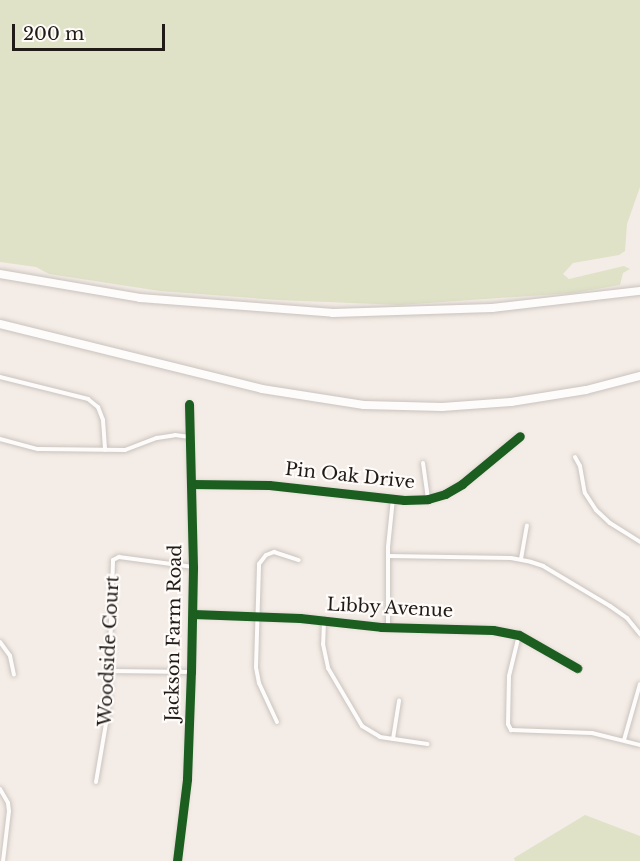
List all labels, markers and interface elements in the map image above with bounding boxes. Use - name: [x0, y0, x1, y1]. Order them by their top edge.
- scale bar: [15, 12, 168, 50]
- text: 200 m: [23, 23, 84, 45]
- street label: Pin Oak Drive: [284, 458, 416, 494]
- street label: Jackson Farm Road: [162, 544, 186, 722]
- street label: Woodside Court: [94, 575, 124, 727]
- street label: Libby Avenue: [326, 594, 454, 622]

